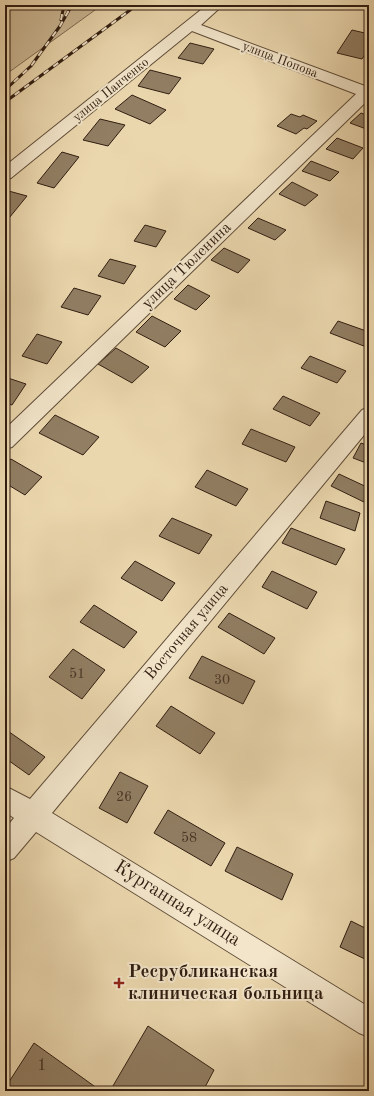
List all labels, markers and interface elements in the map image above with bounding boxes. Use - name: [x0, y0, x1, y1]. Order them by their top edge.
- street label: улица Попова: [240, 40, 320, 81]
- street label: улица Панченко: [71, 56, 151, 124]
- street label: улица Тюленина: [139, 220, 235, 312]
- street label: Восточная улица: [142, 581, 232, 683]
- house number: 51: [69, 667, 85, 681]
- house number: 30: [214, 673, 230, 687]
- house number: 26: [116, 790, 132, 804]
- house number: 58: [181, 831, 197, 845]
- street label: Курганная улица: [111, 858, 244, 951]
- place label: Ресрубликанская клиническая больница: [128, 963, 324, 1004]
- marker: Ресрубликанская клиническая больница: [113, 977, 125, 989]
- house number: 1: [37, 1057, 47, 1074]

